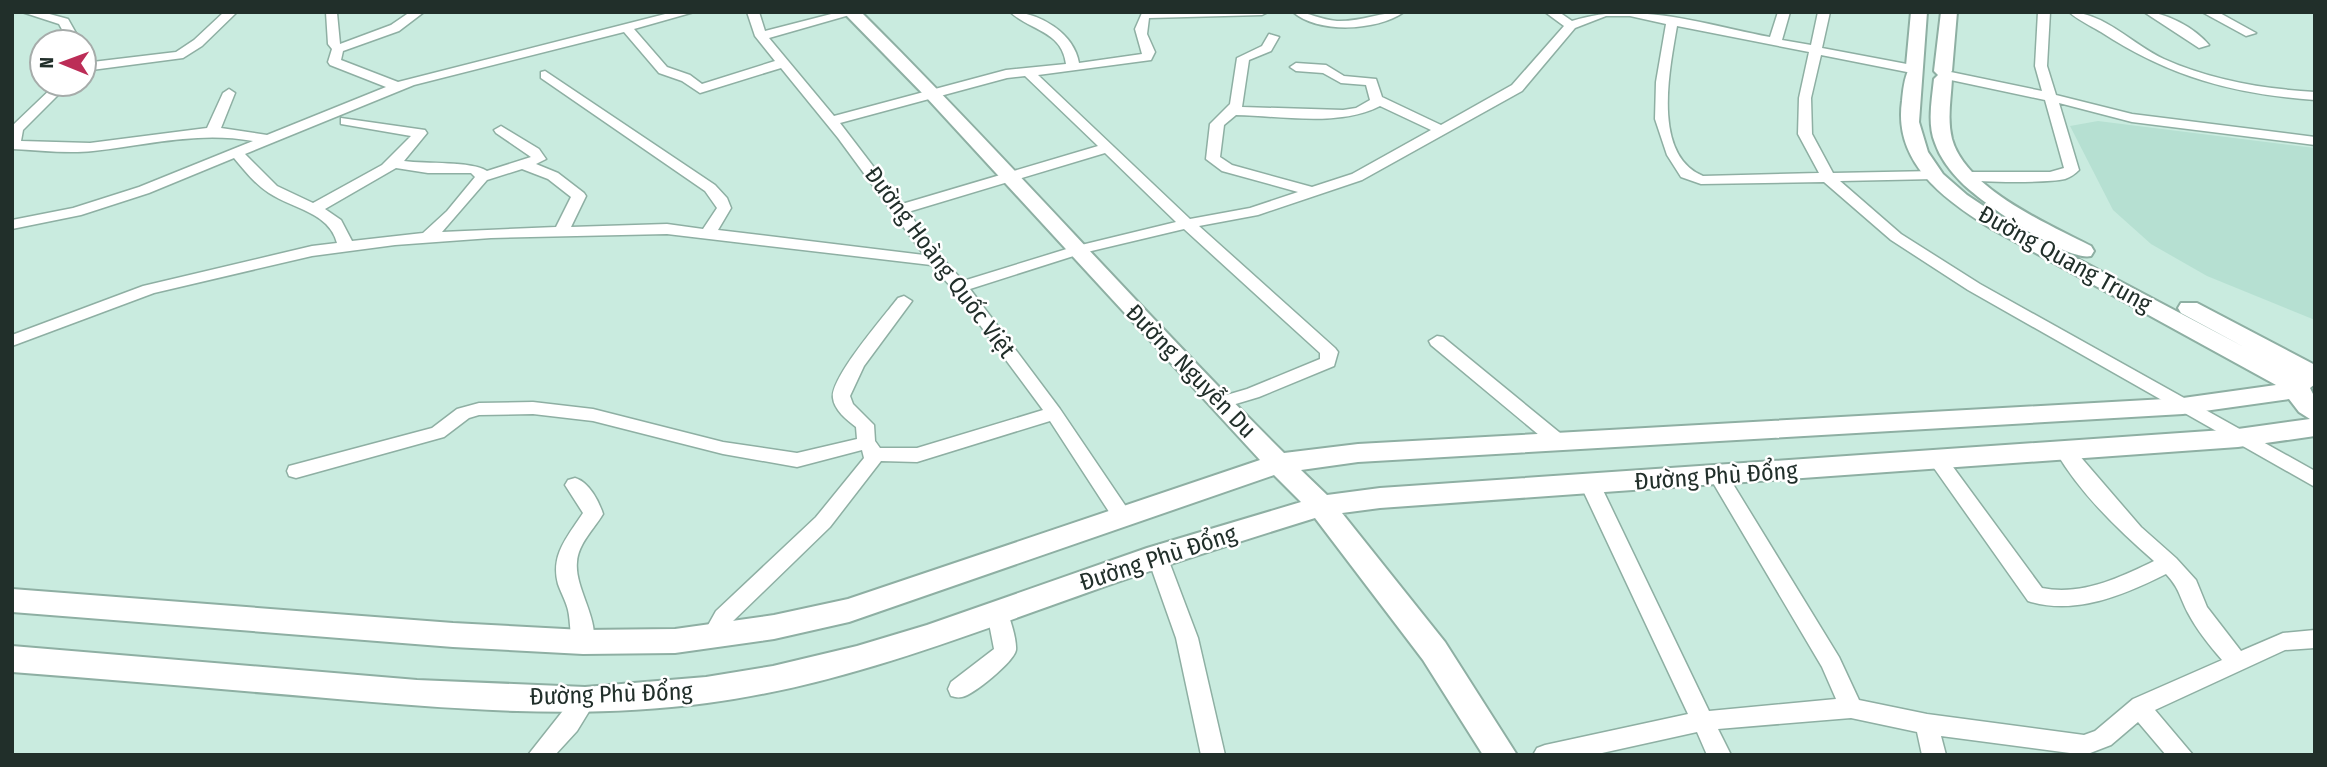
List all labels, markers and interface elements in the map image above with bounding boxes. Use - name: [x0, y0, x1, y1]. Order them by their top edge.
- north arrow: [28, 28, 98, 98]
- text: N: [35, 57, 58, 69]
- street label: Đường Hoàng Quốc Việt: [859, 161, 1021, 363]
- street label: Đường Quang Trung: [1973, 200, 2157, 319]
- street label: Đường Nguyễn Du: [1120, 298, 1262, 444]
- street label: Đường Phù Đổng: [1633, 454, 1799, 496]
- street label: Đường Phù Đổng: [1075, 517, 1241, 597]
- street label: Đường Phù Đổng: [529, 675, 694, 711]

